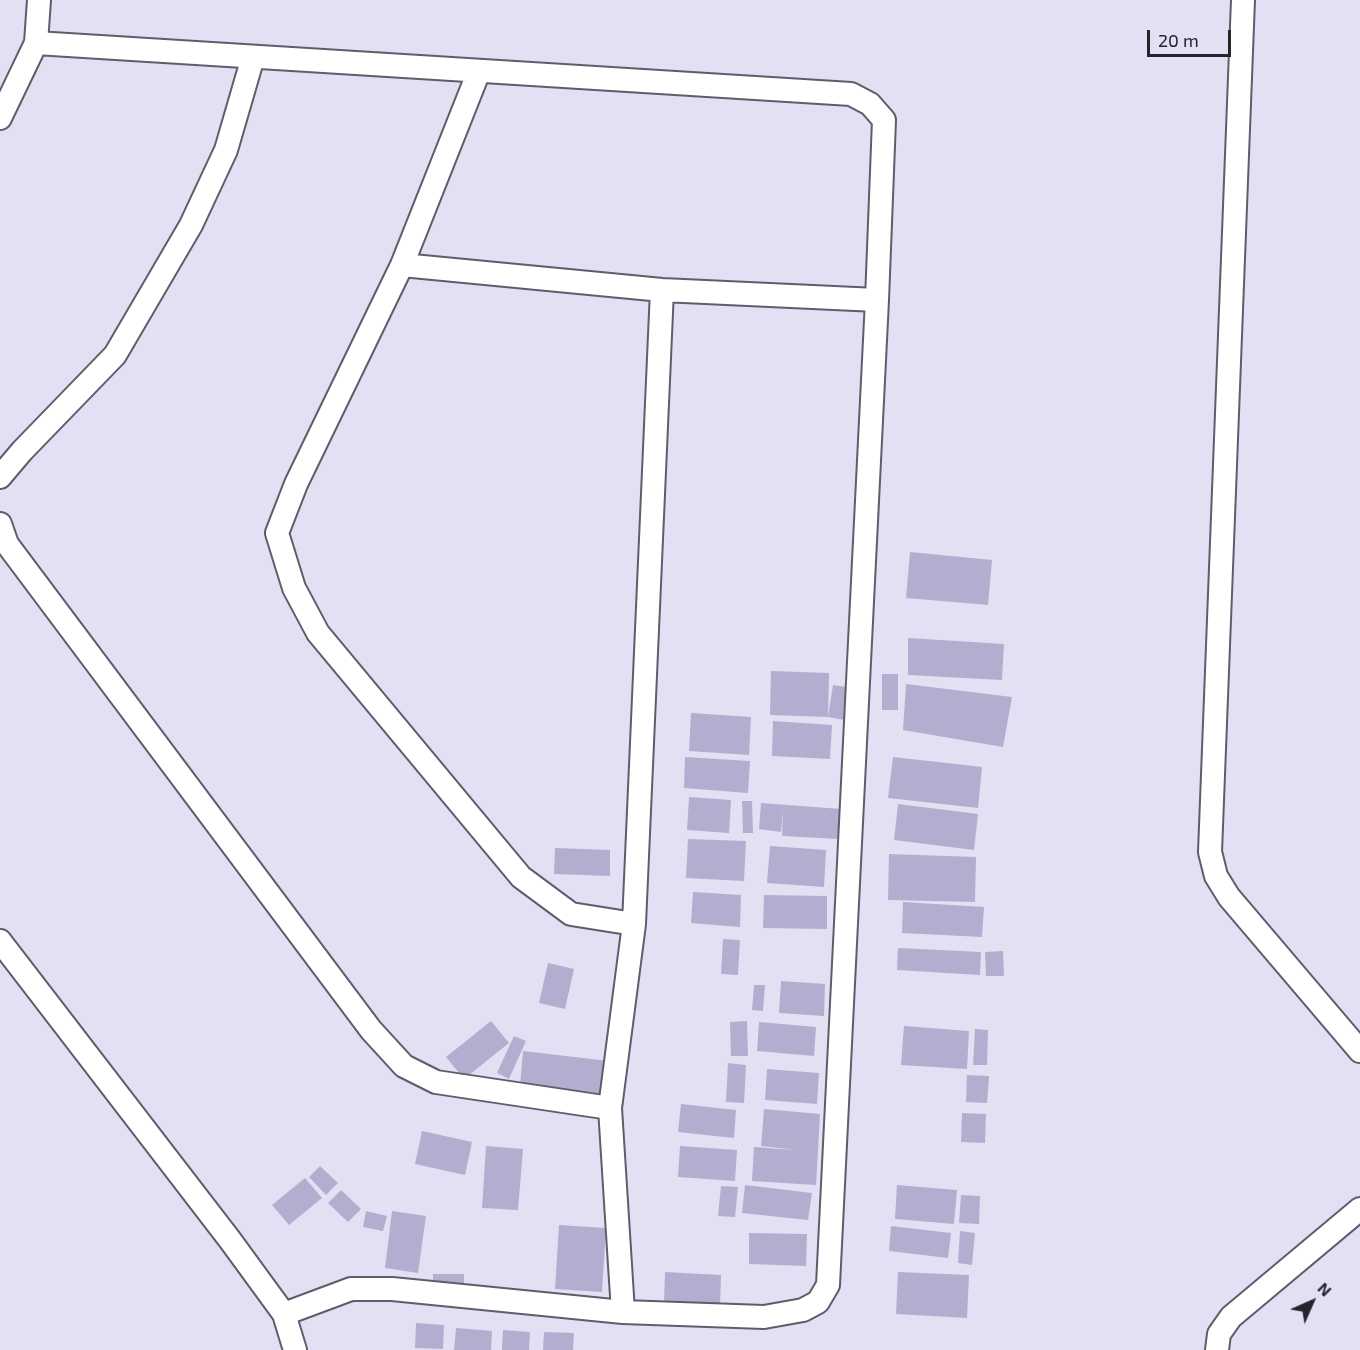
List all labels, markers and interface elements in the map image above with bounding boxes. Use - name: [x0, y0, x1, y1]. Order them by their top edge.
- scale bar: [1150, 18, 1234, 56]
- text: 20 m: [1158, 29, 1199, 51]
- north arrow: [1282, 1272, 1342, 1332]
- text: N: [1314, 1278, 1336, 1300]

